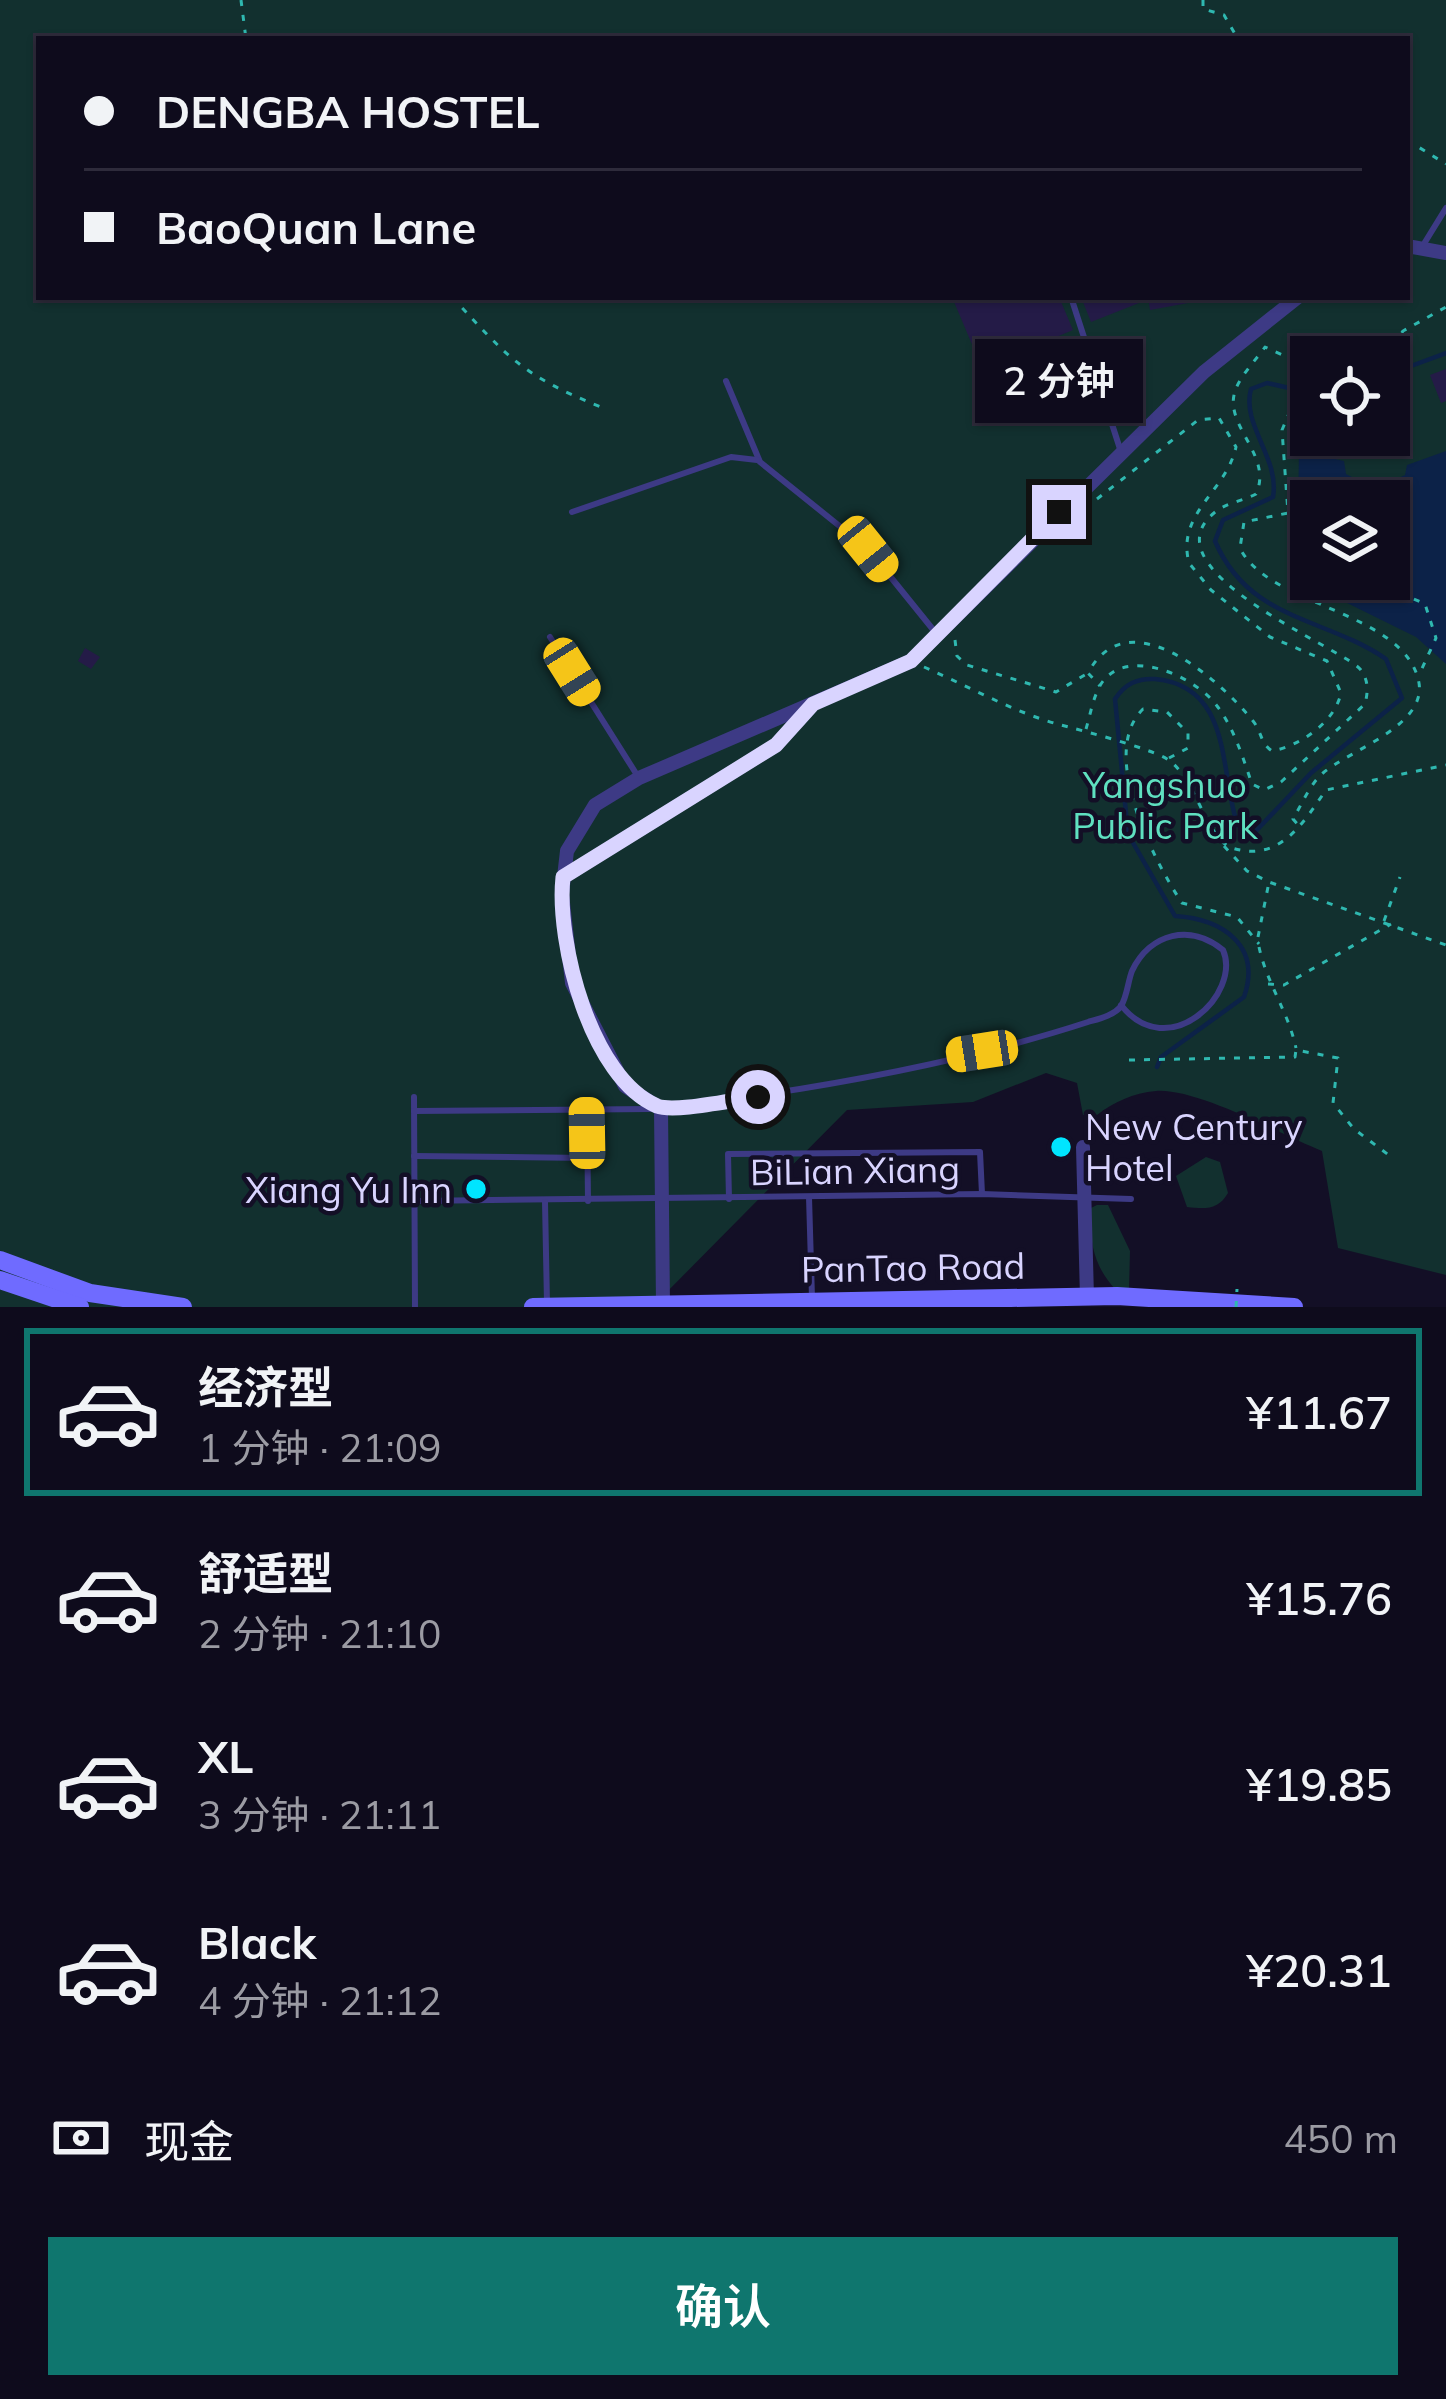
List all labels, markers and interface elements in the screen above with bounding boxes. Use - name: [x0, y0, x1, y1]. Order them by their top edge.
- text: DENGBA HOSTEL: [156, 83, 540, 139]
- text: BaoQuan Lane: [156, 199, 476, 255]
- map controls: [1290, 336, 1410, 600]
- button: locate: [1290, 336, 1410, 456]
- callout: 2 分钟: [975, 338, 1143, 422]
- text: 2 分钟: [1003, 356, 1115, 405]
- button: layers: [1290, 480, 1410, 600]
- route end: [1032, 485, 1086, 539]
- car: [831, 510, 905, 588]
- car: [538, 632, 606, 712]
- park label: Yangshuo Public Park: [1072, 762, 1258, 848]
- car: [944, 1028, 1020, 1074]
- route start: [731, 1070, 785, 1124]
- car: [568, 1097, 606, 1169]
- place label: New Century Hotel: [1085, 1104, 1303, 1190]
- marker: New Century Hotel: [1048, 1134, 1074, 1160]
- street label: BiLian Xiang: [750, 1146, 960, 1194]
- place label: Xiang Yu Inn: [245, 1167, 452, 1212]
- marker: Xiang Yu Inn: [463, 1176, 489, 1202]
- street label: PanTao Road: [801, 1243, 1025, 1291]
- icon: car: [54, 1358, 162, 1466]
- text: 经济型: [198, 1359, 333, 1415]
- text: ¥11.67: [1246, 1384, 1392, 1440]
- text: 1 分钟 · 21:09: [198, 1423, 441, 1472]
- icon: car: [54, 1544, 162, 1652]
- text: 舒适型: [198, 1545, 333, 1601]
- text: ¥15.76: [1246, 1570, 1392, 1626]
- text: 2 分钟 · 21:10: [198, 1609, 441, 1658]
- text: XL: [198, 1728, 253, 1784]
- icon: car: [54, 1730, 162, 1838]
- text: ¥19.85: [1246, 1756, 1392, 1812]
- text: 3 分钟 · 21:11: [198, 1790, 441, 1839]
- text: Black: [198, 1914, 316, 1970]
- icon: car: [54, 1916, 162, 2024]
- text: ¥20.31: [1246, 1942, 1392, 1998]
- text: 4 分钟 · 21:12: [198, 1976, 441, 2025]
- icon: cash: [48, 2105, 114, 2171]
- text: 现金: [144, 2113, 234, 2169]
- text: 450 m: [1283, 2114, 1398, 2163]
- button: 确认: [48, 2237, 1398, 2375]

